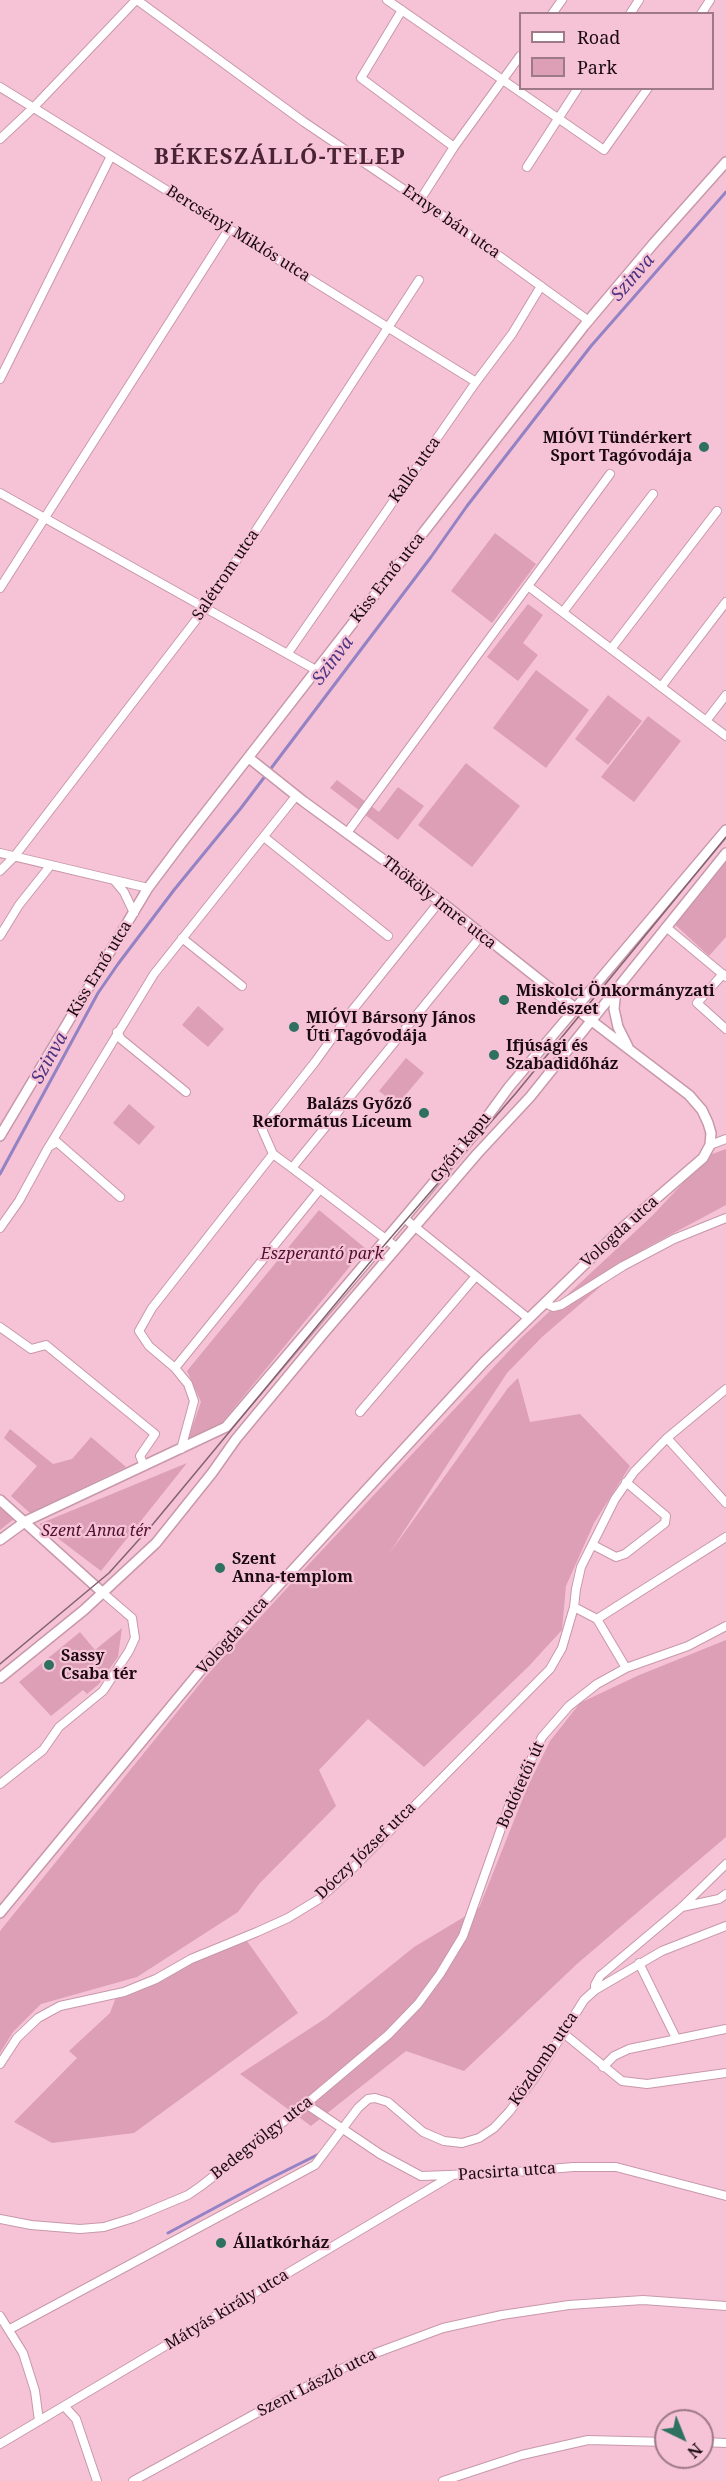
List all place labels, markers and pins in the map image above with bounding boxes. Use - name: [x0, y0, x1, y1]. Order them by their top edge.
- place label: MIÓVI Tündérkert Sport Tagóvodája: [543, 428, 692, 466]
- marker: MIÓVI Tündérkert Sport Tagóvodája: [697, 440, 711, 454]
- place label: Miskolci Önkormányzati Rendészet: [516, 981, 715, 1019]
- marker: Miskolci Önkormányzati Rendészet: [497, 993, 511, 1007]
- place label: MIÓVI Bársony János Úti Tagóvodája: [306, 1008, 476, 1046]
- marker: MIÓVI Bársony János Úti Tagóvodája: [287, 1020, 301, 1034]
- place label: Ifjúsági és Szabadidőház: [506, 1036, 618, 1074]
- marker: Ifjúsági és Szabadidőház: [487, 1048, 501, 1062]
- place label: Balázs Győző Református Líceum: [252, 1094, 412, 1132]
- marker: Balázs Győző Református Líceum: [417, 1106, 431, 1120]
- place label: Szent Anna-templom: [232, 1549, 353, 1587]
- marker: Szent Anna-templom: [213, 1561, 227, 1575]
- place label: Sassy Csaba tér: [61, 1646, 137, 1684]
- marker: Sassy Csaba tér: [42, 1658, 56, 1672]
- place label: Állatkórház: [233, 2233, 329, 2253]
- marker: Állatkórház: [214, 2236, 228, 2250]

